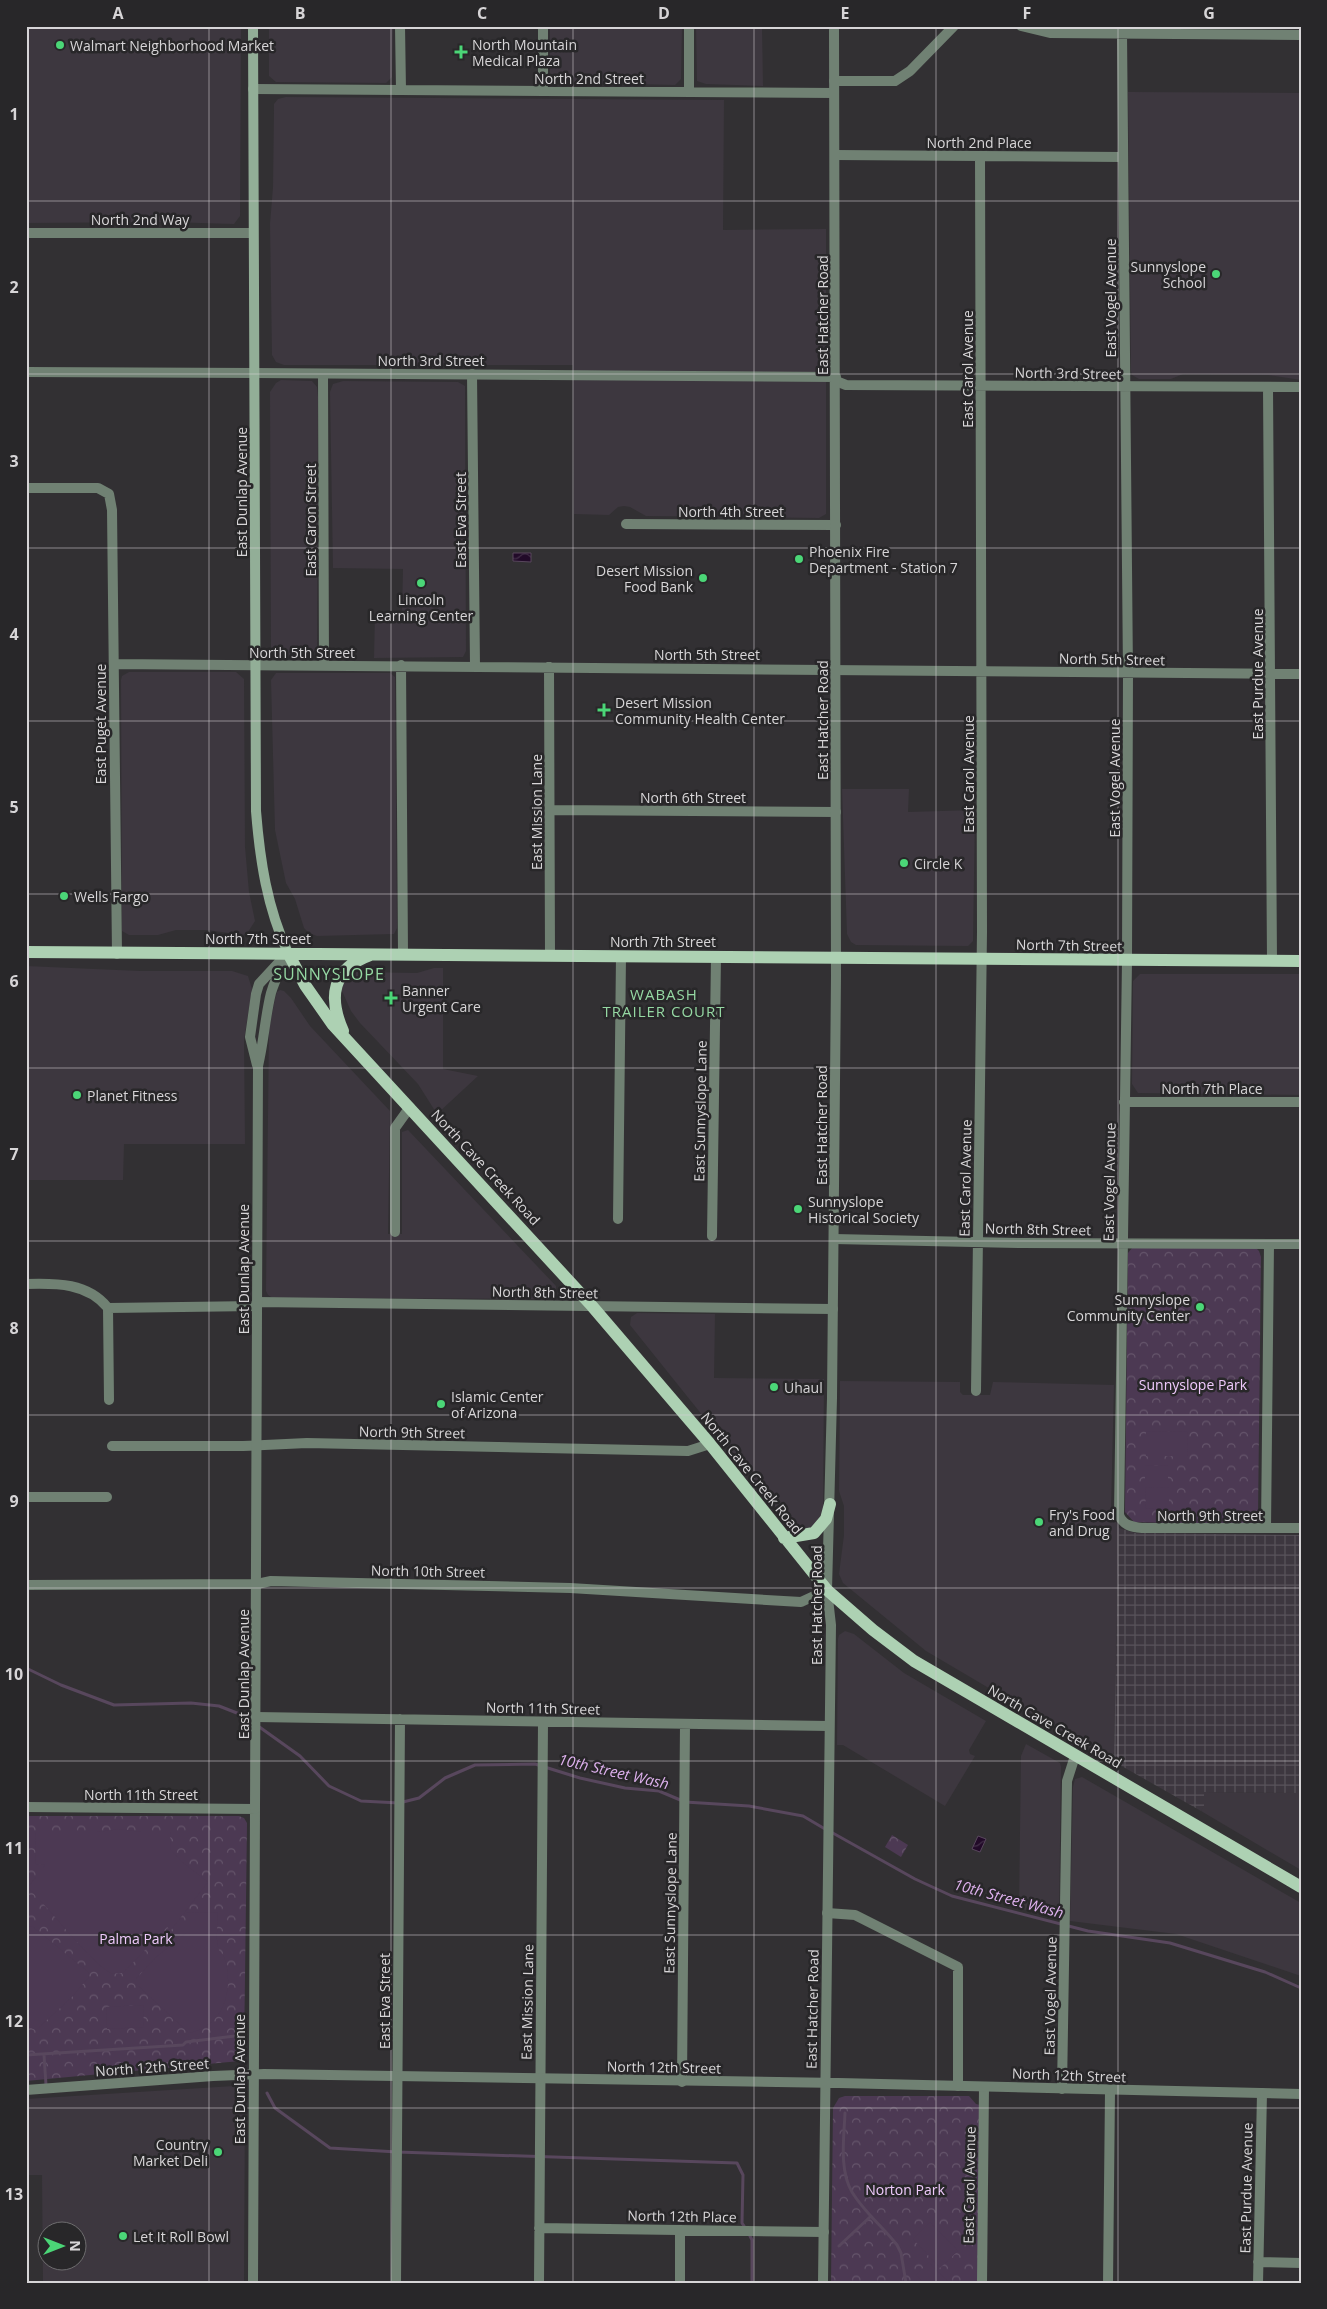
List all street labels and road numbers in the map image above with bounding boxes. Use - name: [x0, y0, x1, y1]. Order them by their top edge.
- street label: North 2nd Street: [534, 69, 644, 88]
- street label: North 2nd Place: [927, 133, 1032, 152]
- street label: North 2nd Way: [91, 210, 190, 229]
- street label: East Vogel Avenue: [1101, 238, 1120, 358]
- street label: East Hatcher Road: [813, 255, 832, 375]
- street label: East Carol Avenue: [958, 310, 977, 428]
- street label: North 3rd Street: [378, 351, 484, 370]
- street label: North 3rd Street: [1014, 363, 1122, 383]
- street label: East Dunlap Avenue: [232, 427, 251, 557]
- street label: East Caron Street: [301, 464, 320, 576]
- street label: East Eva Street: [451, 472, 470, 568]
- street label: North 4th Street: [678, 502, 784, 521]
- street label: East Purdue Avenue: [1248, 608, 1267, 739]
- street label: North 5th Street: [249, 643, 355, 662]
- street label: North 5th Street: [654, 645, 760, 664]
- street label: North 5th Street: [1059, 649, 1165, 669]
- street label: East Hatcher Road: [813, 660, 832, 780]
- street label: East Puget Avenue: [91, 664, 110, 784]
- street label: East Carol Avenue: [959, 715, 978, 833]
- street label: East Vogel Avenue: [1105, 718, 1124, 838]
- street label: East Mission Lane: [527, 754, 546, 870]
- street label: North 6th Street: [640, 788, 746, 807]
- street label: North 7th Street: [205, 929, 311, 948]
- street label: North 7th Street: [610, 932, 716, 951]
- street label: North 7th Street: [1016, 935, 1122, 955]
- street label: East Sunnyslope Lane: [689, 1040, 711, 1182]
- street label: East Hatcher Road: [812, 1065, 831, 1185]
- street label: North 7th Place: [1161, 1079, 1263, 1098]
- street label: North Cave Creek Road: [427, 1105, 545, 1229]
- street label: East Carol Avenue: [954, 1119, 976, 1237]
- street label: East Vogel Avenue: [1098, 1122, 1120, 1242]
- street label: East Dunlap Avenue: [234, 1204, 253, 1334]
- street label: North 8th Street: [985, 1219, 1091, 1239]
- street label: North 8th Street: [492, 1282, 598, 1302]
- street label: North Cave Creek Road: [697, 1408, 807, 1538]
- street label: North 9th Street: [359, 1422, 465, 1442]
- street label: North 9th Street: [1157, 1506, 1263, 1525]
- street label: East Hatcher Road: [807, 1545, 826, 1665]
- street label: North 10th Street: [371, 1561, 485, 1581]
- street label: East Dunlap Avenue: [234, 1609, 253, 1739]
- street label: North Cave Creek Road: [985, 1680, 1125, 1772]
- street label: North 11th Street: [486, 1698, 600, 1718]
- street label: North 11th Street: [84, 1785, 198, 1804]
- street label: East Sunnyslope Lane: [659, 1832, 681, 1974]
- street label: East Vogel Avenue: [1039, 1936, 1061, 2056]
- street label: East Mission Lane: [516, 1944, 538, 2060]
- street label: East Hatcher Road: [801, 1949, 823, 2069]
- street label: East Eva Street: [375, 1953, 394, 2049]
- street label: East Dunlap Avenue: [230, 2014, 249, 2144]
- street label: North 12th Street: [94, 2054, 210, 2080]
- street label: North 12th Street: [607, 2057, 721, 2077]
- street label: North 12th Street: [1012, 2064, 1126, 2086]
- street label: East Purdue Avenue: [1235, 2122, 1257, 2254]
- street label: East Carol Avenue: [958, 2126, 980, 2244]
- street label: North 12th Place: [627, 2206, 737, 2226]

